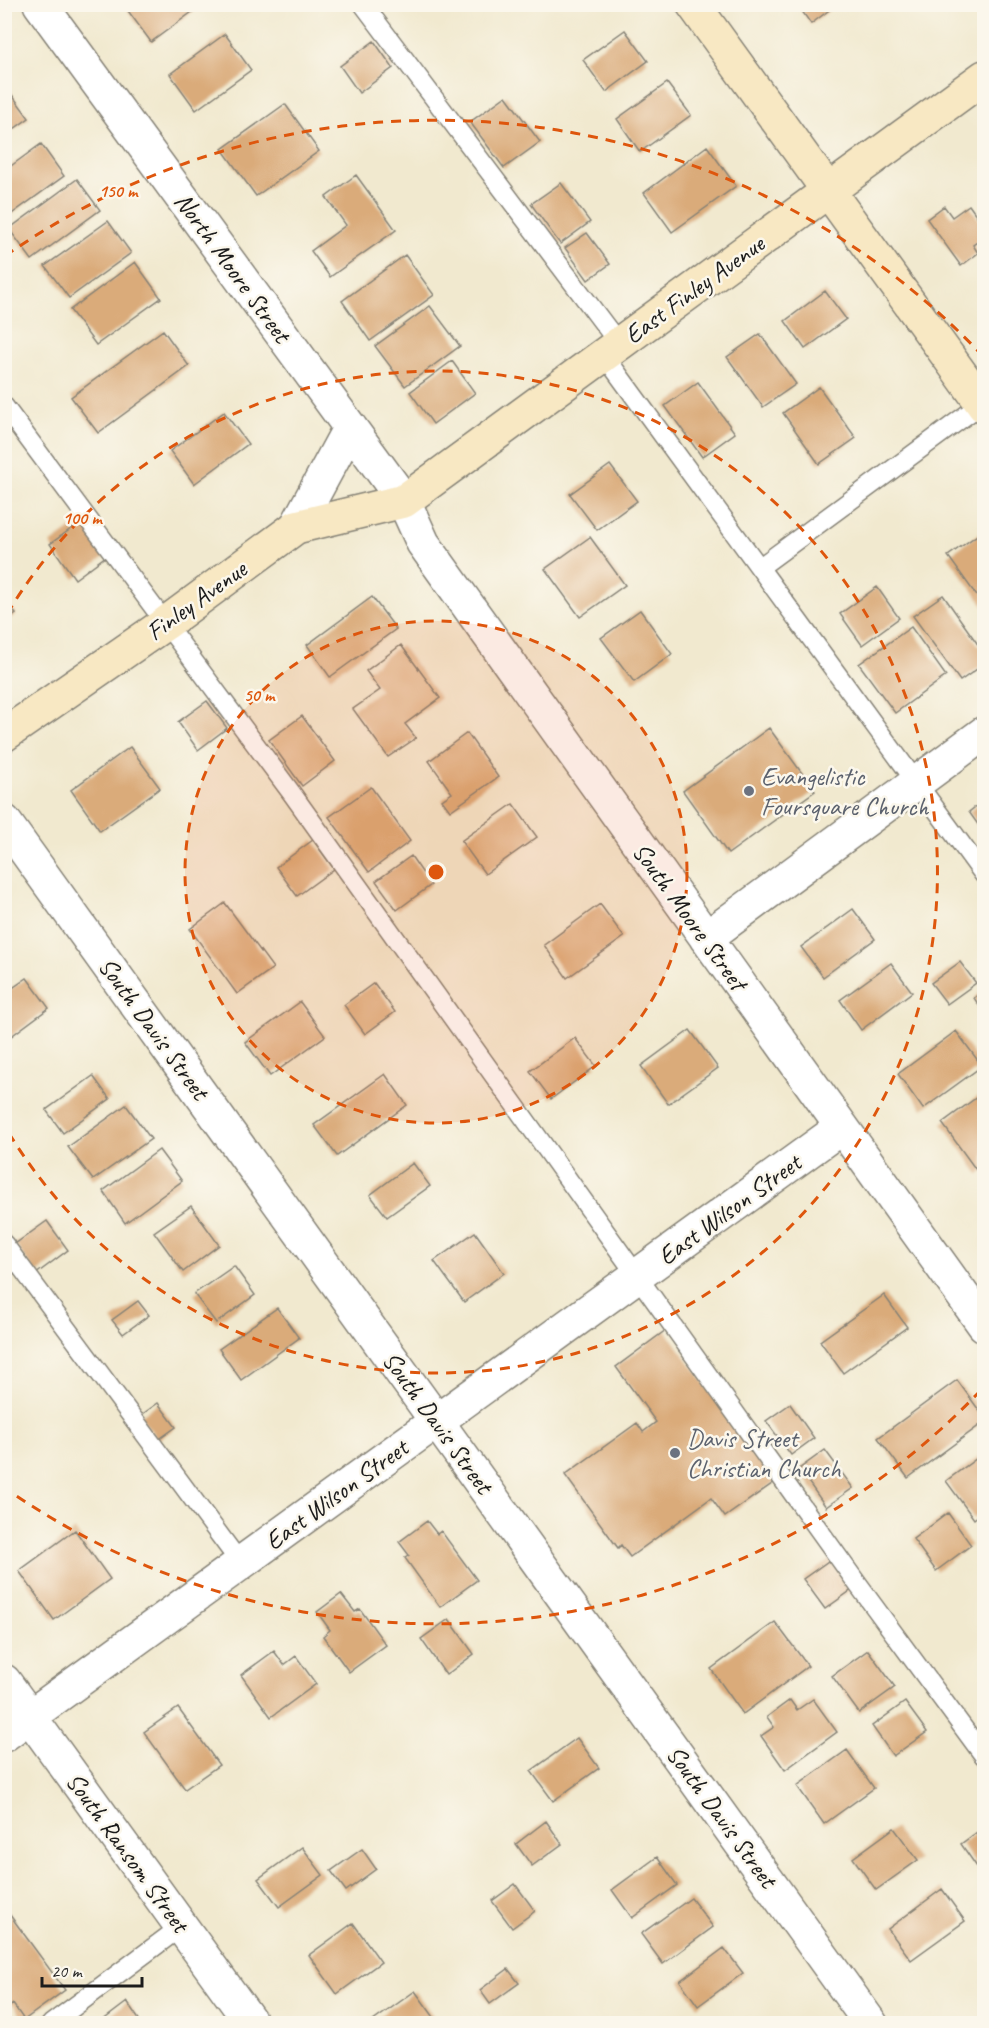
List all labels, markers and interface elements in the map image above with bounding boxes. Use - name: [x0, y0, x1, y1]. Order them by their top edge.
- text: 150 m: [99, 180, 139, 202]
- street label: North Moore Street: [167, 186, 300, 351]
- street label: East Finley Avenue: [618, 227, 772, 351]
- text: 100 m: [63, 507, 103, 529]
- street label: Finley Avenue: [140, 552, 254, 648]
- text: 50 m: [244, 684, 276, 706]
- place label: Evangelistic Foursquare Church: [761, 760, 929, 823]
- marker: Evangelistic Foursquare Church: [742, 784, 756, 798]
- street label: South Moore Street: [625, 836, 756, 999]
- centre of rings: [426, 862, 446, 882]
- street label: South Davis Street: [91, 951, 218, 1108]
- street label: East Wilson Street: [651, 1145, 809, 1272]
- street label: South Davis Street: [375, 1345, 502, 1502]
- place label: Davis Street Christian Church: [687, 1422, 842, 1485]
- street label: East Wilson Street: [258, 1430, 416, 1557]
- marker: Davis Street Christian Church: [668, 1446, 682, 1460]
- street label: South Davis Street: [659, 1739, 786, 1896]
- street label: South Ransom Street: [59, 1766, 198, 1941]
- scale bar: [42, 1950, 142, 1988]
- text: 20 m: [51, 1960, 84, 1982]

